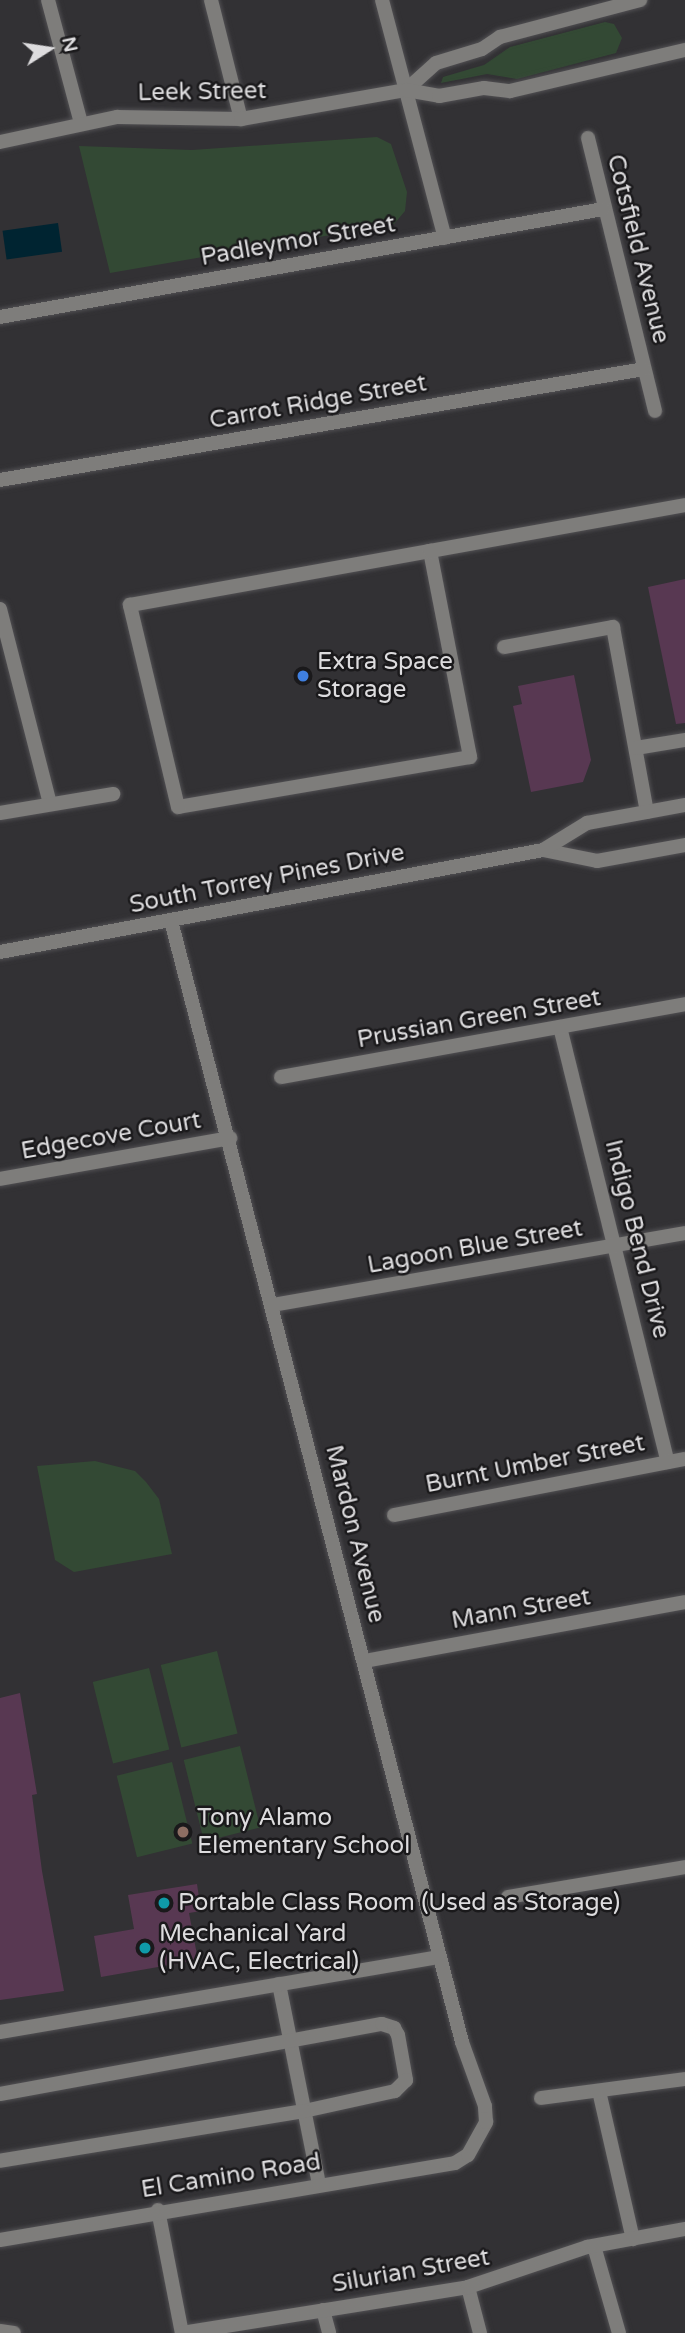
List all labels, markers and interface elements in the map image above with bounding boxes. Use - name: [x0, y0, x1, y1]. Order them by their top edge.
- north arrow: [14, 14, 84, 84]
- text: N: [57, 35, 82, 54]
- street label: Leek Street: [137, 76, 267, 108]
- street label: Cotsfield Avenue: [601, 152, 675, 346]
- street label: Padleymor Street: [198, 210, 398, 272]
- street label: Carrot Ridge Street: [207, 369, 429, 435]
- place label: Extra Space Storage: [317, 648, 453, 704]
- marker: Extra Space Storage: [295, 668, 311, 684]
- street label: South Torrey Pines Drive: [127, 838, 407, 920]
- street label: Prussian Green Street: [355, 983, 603, 1055]
- street label: Edgecove Court: [19, 1106, 203, 1166]
- street label: Indigo Bend Drive: [598, 1137, 676, 1341]
- street label: Lagoon Blue Street: [365, 1214, 585, 1280]
- street label: Burnt Umber Street: [423, 1429, 647, 1499]
- street label: Mardon Avenue: [319, 1442, 391, 1626]
- street label: Mann Street: [449, 1583, 593, 1635]
- place label: Tony Alamo Elementary School: [197, 1804, 410, 1860]
- marker: Tony Alamo Elementary School: [175, 1824, 191, 1840]
- place label: Portable Class Room (Used as Storage): [178, 1889, 620, 1917]
- marker: Portable Class Room (Used as Storage): [156, 1895, 172, 1911]
- place label: Mechanical Yard (HVAC, Electrical): [159, 1920, 359, 1976]
- marker: Mechanical Yard (HVAC, Electrical): [137, 1940, 153, 1956]
- street label: El Camino Road: [139, 2148, 323, 2204]
- street label: Silurian Street: [330, 2243, 492, 2299]

